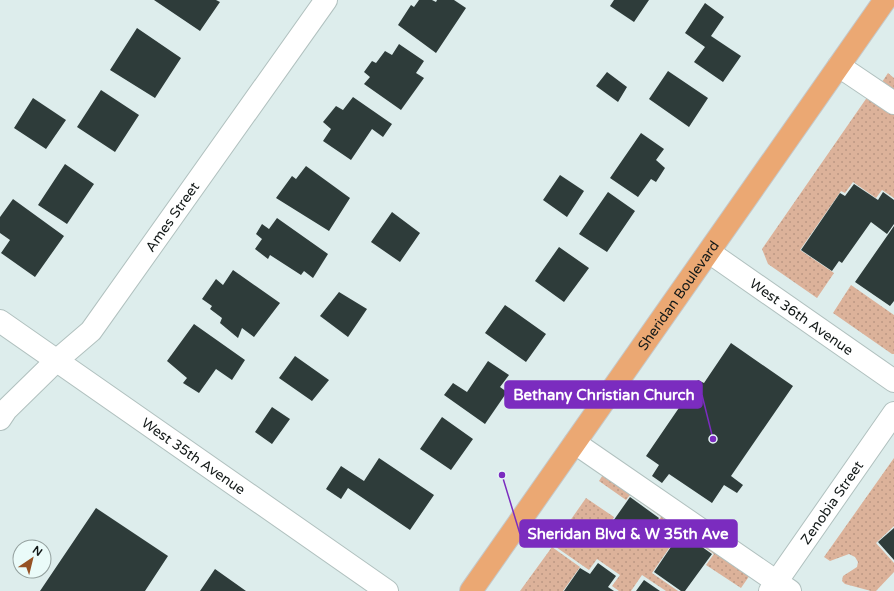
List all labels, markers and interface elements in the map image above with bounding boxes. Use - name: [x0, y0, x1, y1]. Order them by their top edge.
- street label: Ames Street: [142, 178, 203, 255]
- street label: Sheridan Boulevard: [634, 237, 723, 354]
- street label: West 36th Avenue: [746, 275, 857, 359]
- callout: Bethany Christian Church: [505, 381, 702, 408]
- text: Bethany Christian Church: [513, 386, 695, 405]
- street label: West 35th Avenue: [138, 414, 248, 498]
- street label: Zenobia Street: [797, 457, 867, 548]
- callout: Sheridan Blvd & W 35th Ave: [520, 520, 737, 547]
- text: Sheridan Blvd & W 35th Ave: [528, 525, 729, 543]
- north arrow: [12, 539, 52, 579]
- text: N: [30, 543, 45, 559]

